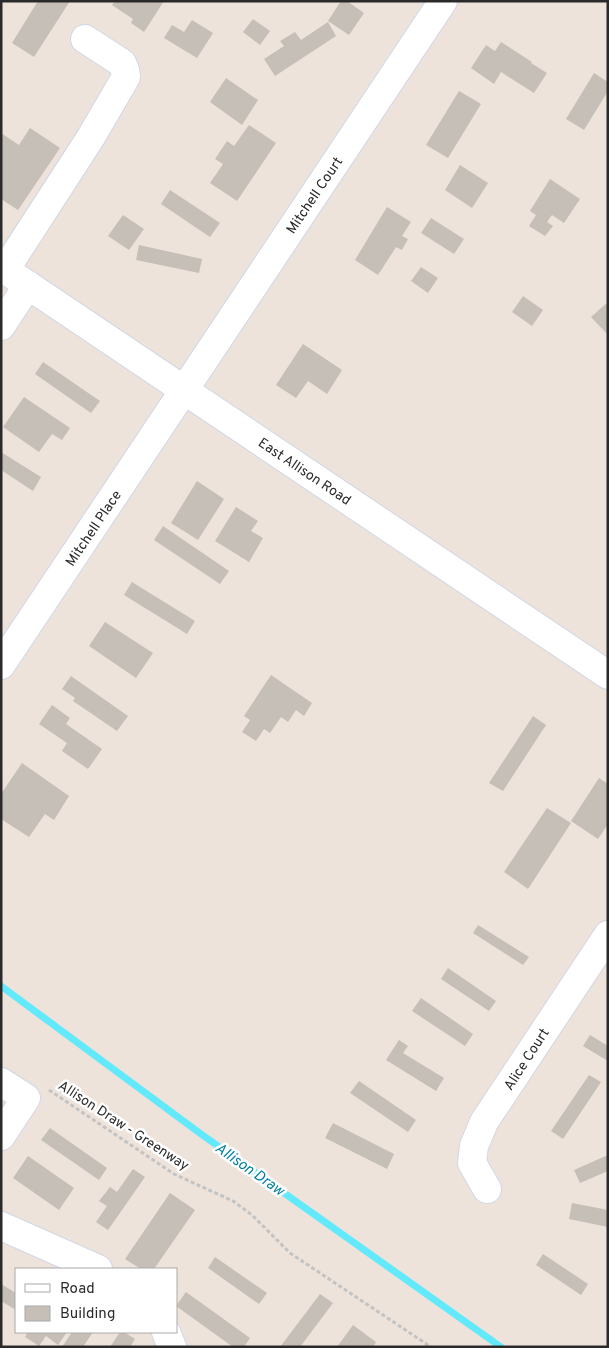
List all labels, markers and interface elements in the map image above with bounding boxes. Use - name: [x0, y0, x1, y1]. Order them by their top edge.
- street label: Mitchell Court: [283, 154, 347, 238]
- street label: East Allison Road: [255, 435, 354, 510]
- street label: Mitchell Place: [63, 488, 126, 570]
- street label: Alice Court: [501, 1026, 554, 1094]
- street label: Allison Draw - Greenway: [55, 1078, 192, 1175]
- water label: Allison Draw: [211, 1139, 289, 1202]
- legend: [15, 1268, 178, 1333]
- text: Road: [60, 1280, 95, 1299]
- text: Building: [60, 1305, 115, 1324]

